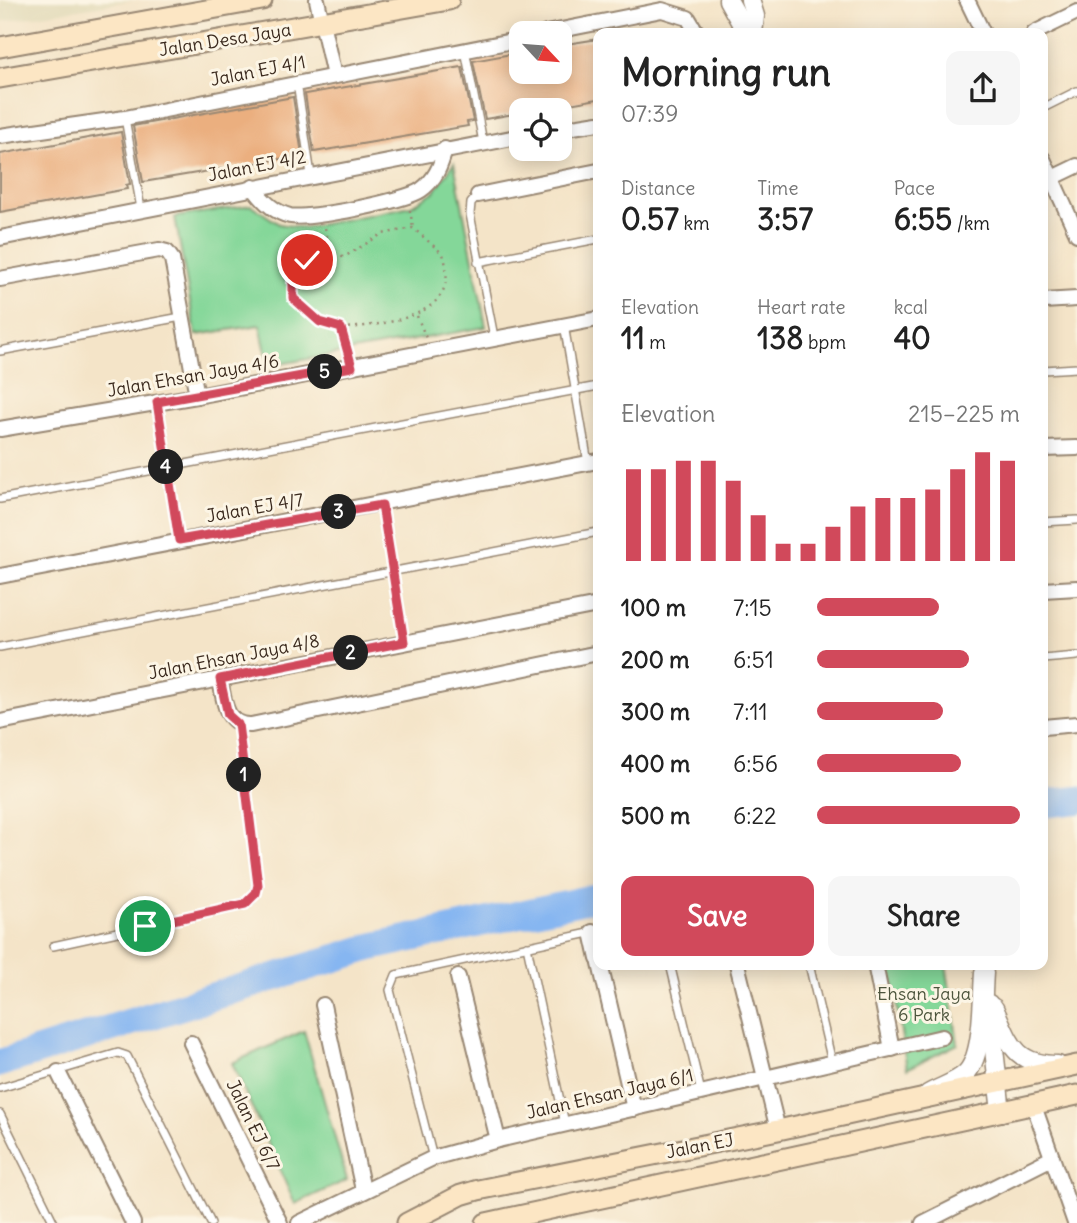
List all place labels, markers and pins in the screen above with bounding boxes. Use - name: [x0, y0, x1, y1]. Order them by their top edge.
- pin: [277, 230, 337, 290]
- pin: 5: [308, 354, 342, 390]
- pin: 4: [148, 449, 184, 484]
- pin: 3: [322, 494, 356, 530]
- pin: 2: [334, 636, 368, 670]
- pin: 1: [226, 758, 262, 792]
- pin: [115, 896, 175, 956]

